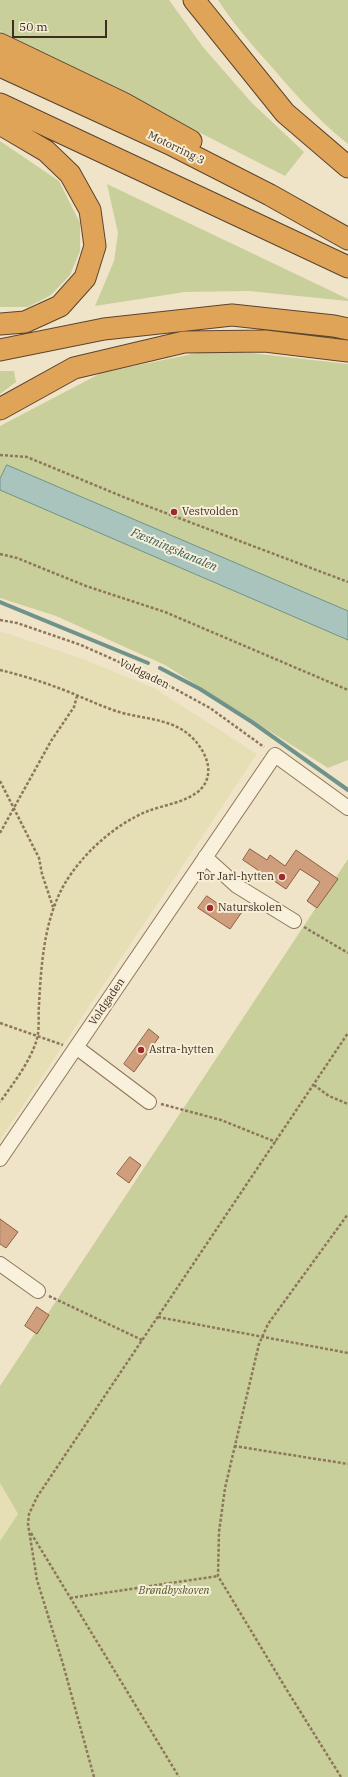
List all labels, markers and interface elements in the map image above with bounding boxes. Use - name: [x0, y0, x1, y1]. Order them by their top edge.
- scale bar: [14, 12, 109, 38]
- text: 50 m: [19, 19, 48, 34]
- street label: Motorring 3: [146, 129, 206, 167]
- place label: Vestvolden: [182, 505, 239, 519]
- marker: Vestvolden: [169, 507, 179, 517]
- water label: Fæstningskanalen: [129, 525, 219, 575]
- street label: Voldgaden: [117, 656, 171, 692]
- place label: Tor Jarl-hytten: [197, 870, 274, 884]
- marker: Tor Jarl-hytten: [277, 872, 287, 882]
- place label: Naturskolen: [218, 901, 282, 915]
- marker: Naturskolen: [205, 903, 215, 913]
- street label: Voldgaden: [86, 976, 128, 1028]
- place label: Astra-hytten: [149, 1043, 214, 1057]
- marker: Astra-hytten: [136, 1045, 146, 1055]
- park label: Brøndbyskoven: [138, 1584, 210, 1598]

